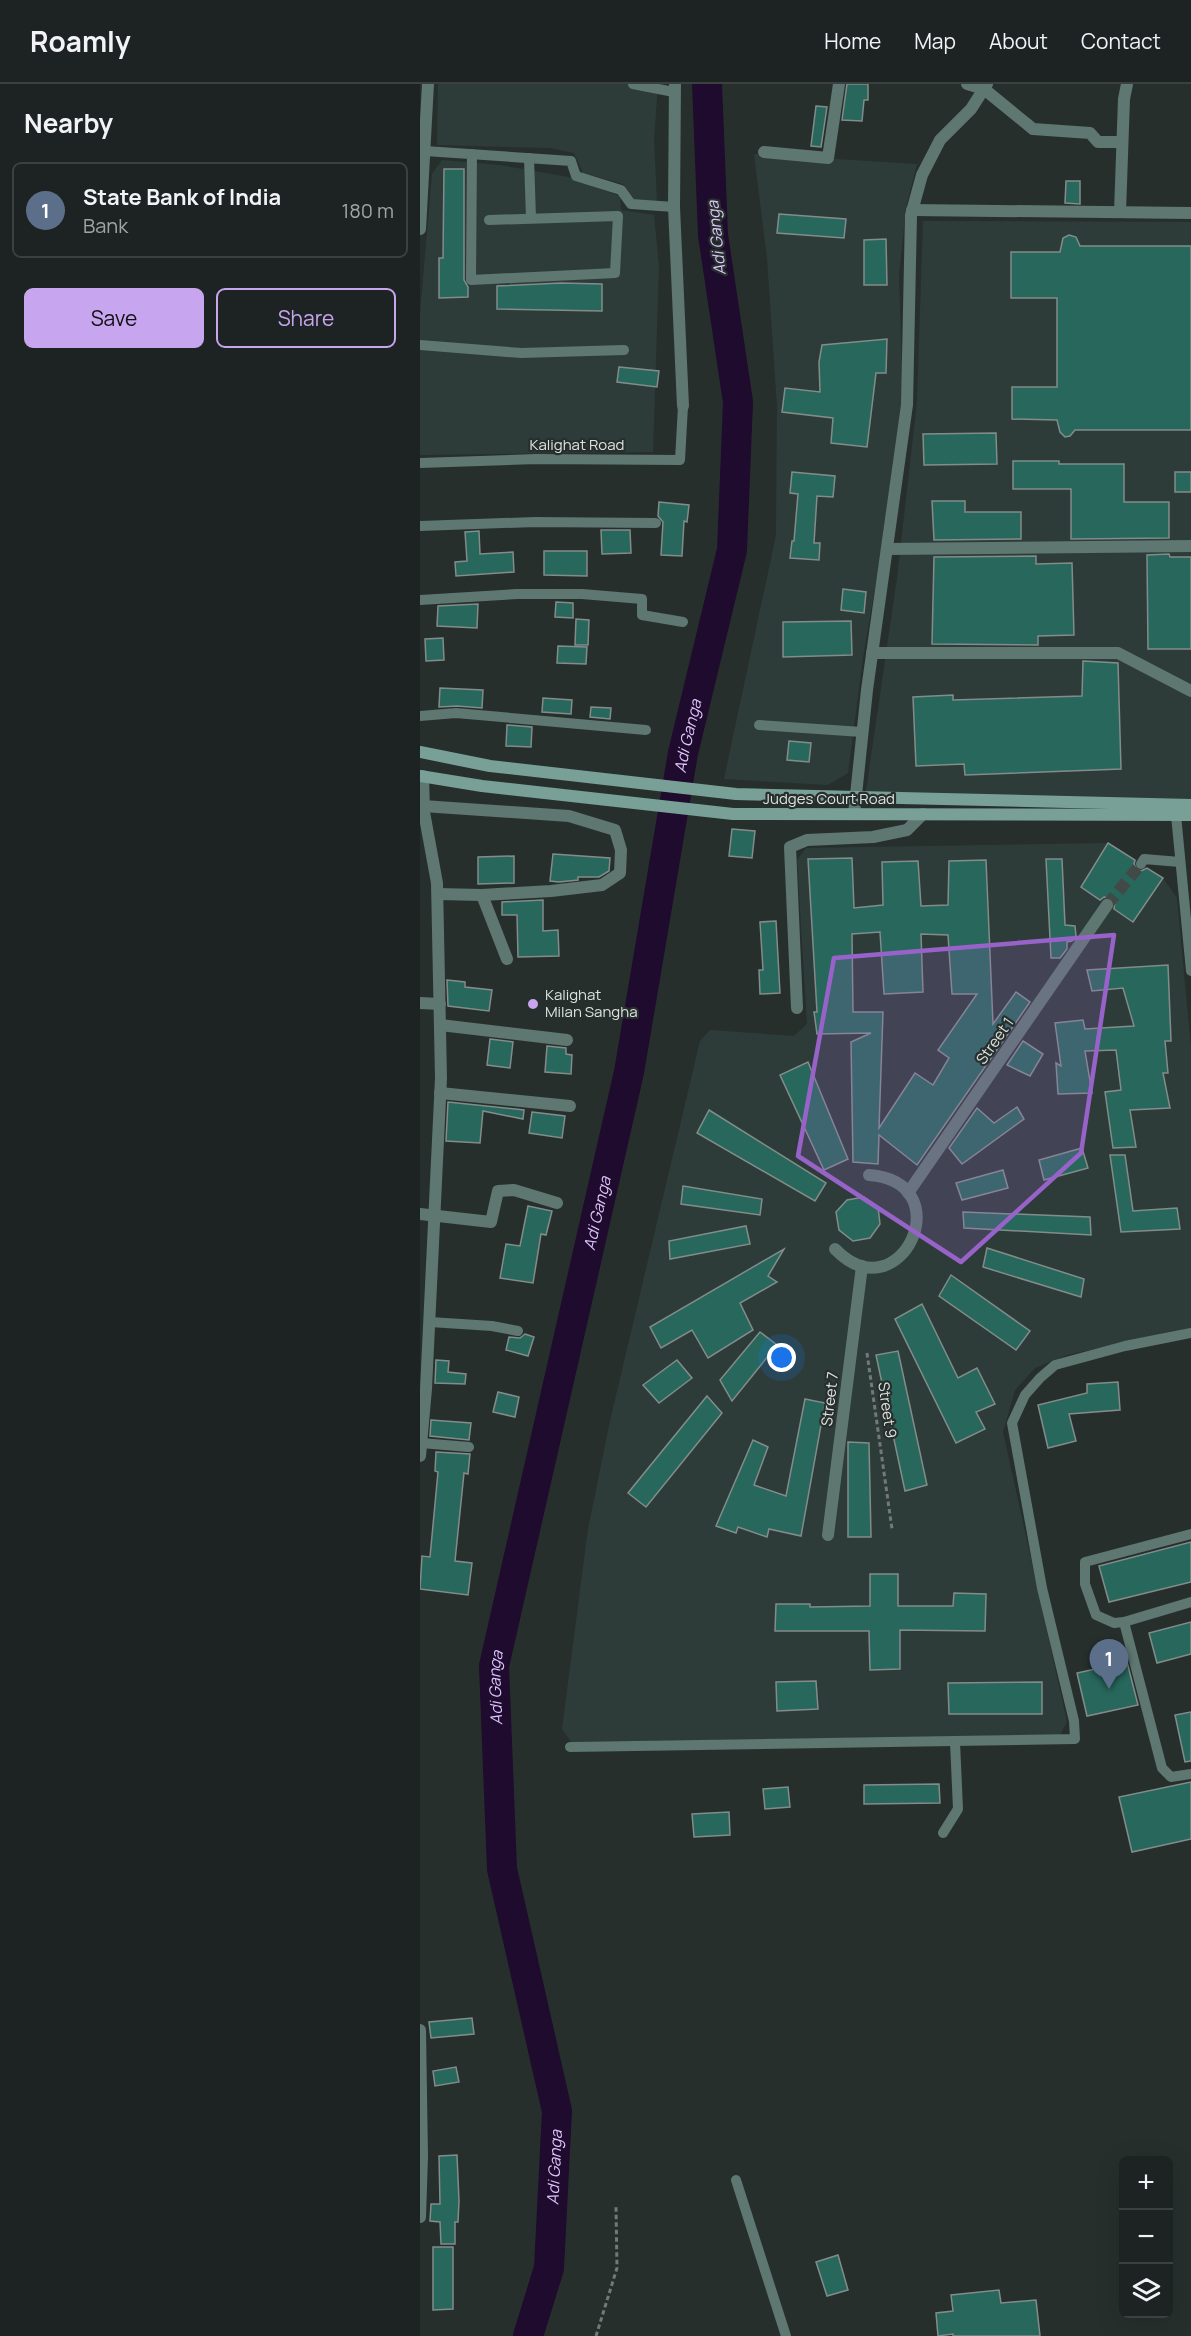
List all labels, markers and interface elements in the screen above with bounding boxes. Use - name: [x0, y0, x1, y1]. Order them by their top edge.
- text: Roamly: [30, 22, 131, 60]
- text: Home: [824, 27, 881, 55]
- text: Map: [914, 27, 956, 55]
- text: About: [989, 27, 1048, 55]
- text: Contact: [1081, 27, 1161, 55]
- text: Nearby: [24, 105, 113, 141]
- text: State Bank of India: [83, 182, 281, 212]
- text: 1: [41, 197, 50, 224]
- text: 180 m: [341, 197, 394, 224]
- water label: Adi Ganga: [701, 199, 731, 276]
- text: Bank: [83, 212, 128, 239]
- button: Save: [24, 288, 204, 348]
- button: Share: [216, 288, 396, 348]
- street label: Kalighat Road: [530, 434, 624, 455]
- water label: Adi Ganga: [669, 696, 707, 774]
- street label: Judges Court Road: [763, 788, 895, 809]
- place label: Kalighat Milan Sangha: [545, 984, 637, 1022]
- marker: Kalighat Milan Sangha: [526, 997, 540, 1011]
- street label: Street 1: [971, 1013, 1018, 1068]
- water label: Adi Ganga: [578, 1173, 616, 1252]
- your location: [767, 1343, 796, 1372]
- street label: Street 7: [816, 1371, 843, 1427]
- street label: Street 9: [873, 1381, 902, 1439]
- pin: 1: [1090, 1640, 1128, 1689]
- water label: Adi Ganga: [483, 1647, 508, 1725]
- water label: Adi Ganga: [541, 2128, 567, 2205]
- map controls: [1119, 2156, 1173, 2318]
- button: +: [1119, 2156, 1173, 2210]
- button: −: [1119, 2210, 1173, 2264]
- button: layers: [1119, 2264, 1173, 2318]

